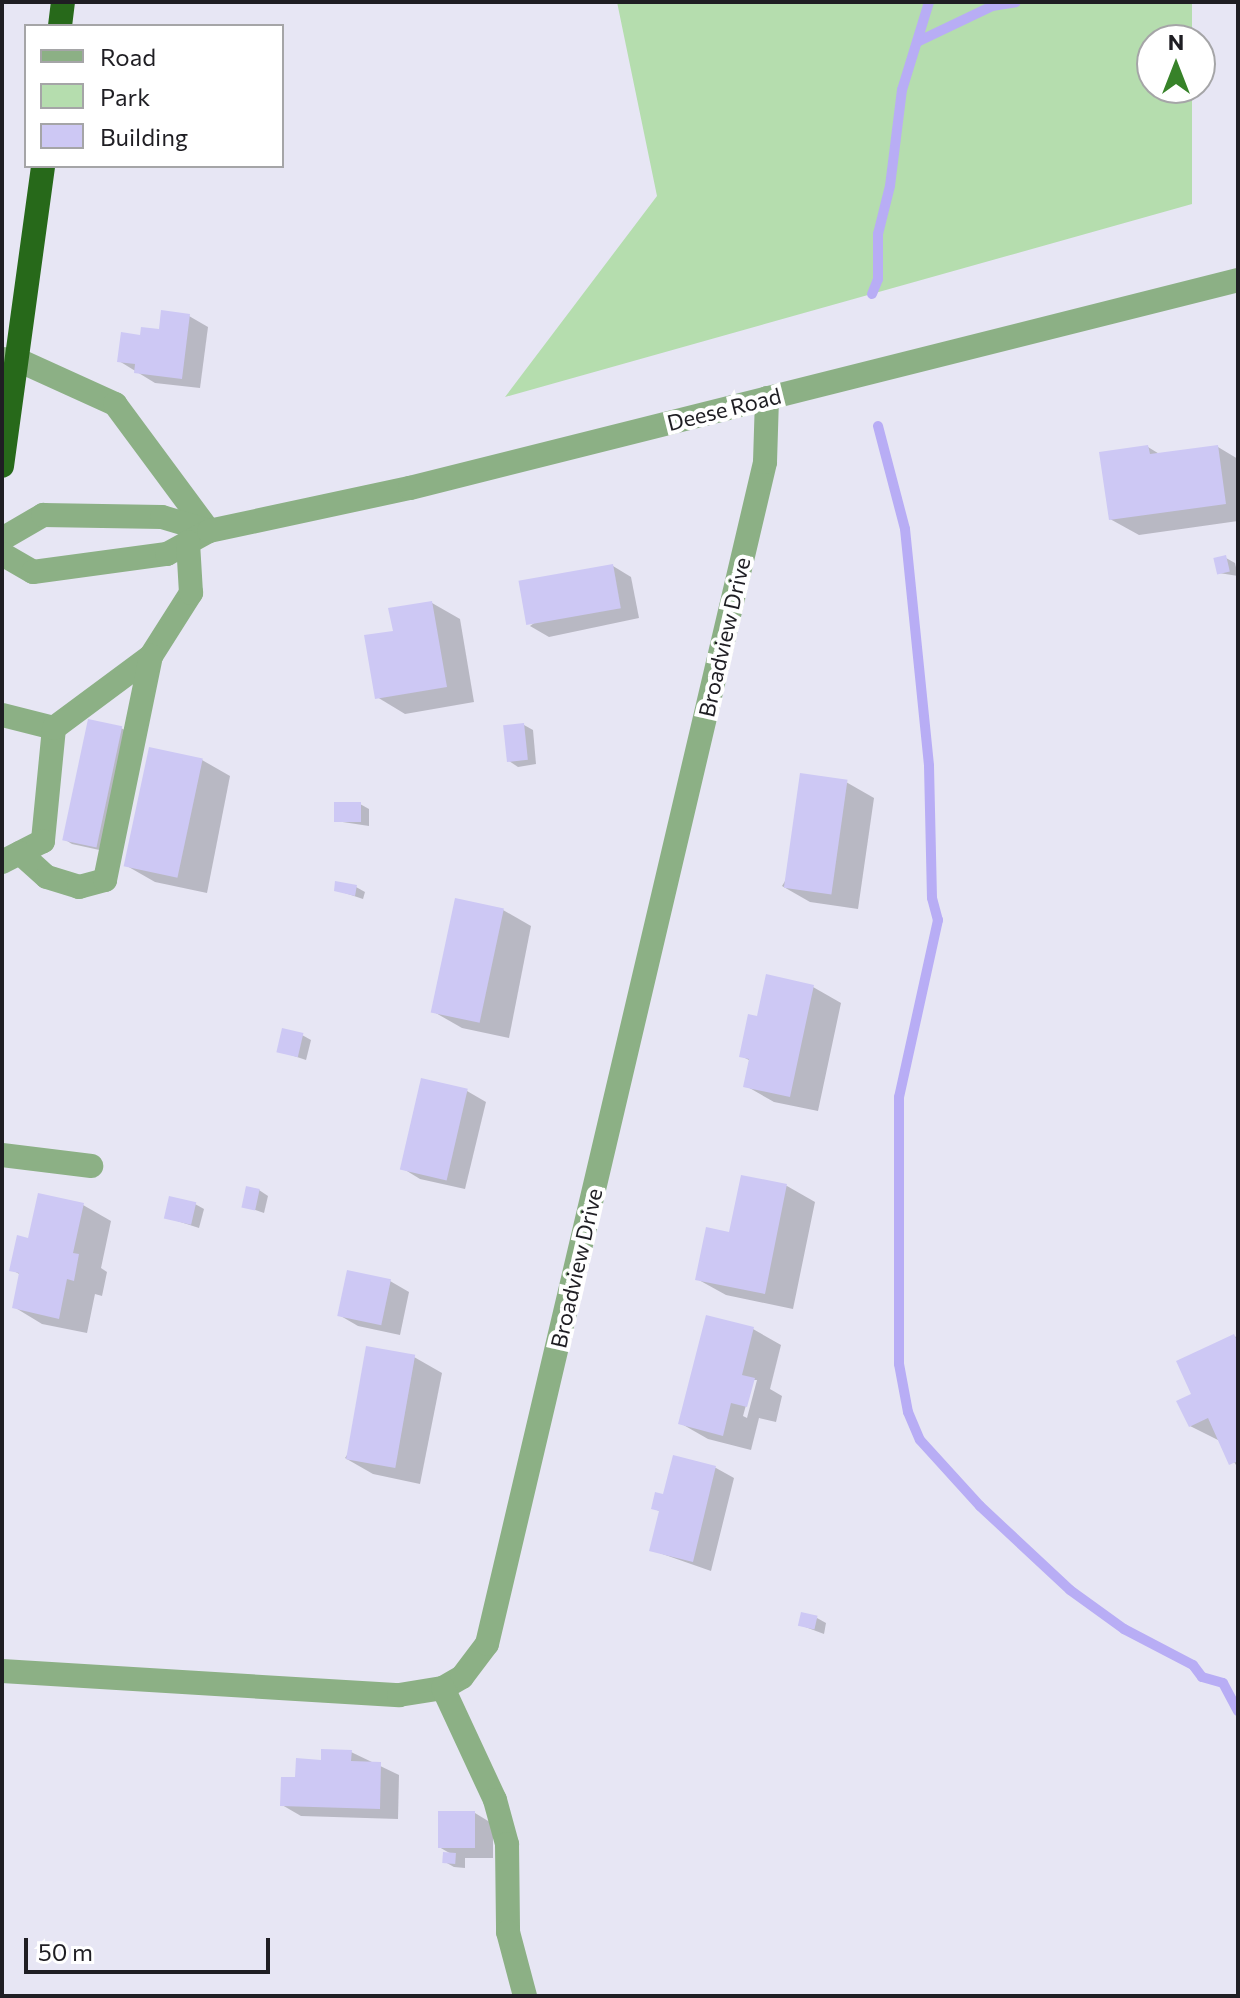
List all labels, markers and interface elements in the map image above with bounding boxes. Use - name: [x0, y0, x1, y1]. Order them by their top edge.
- legend: [24, 24, 284, 168]
- north arrow: [1136, 24, 1216, 104]
- text: N: [1168, 28, 1184, 55]
- text: Road: [100, 42, 156, 71]
- text: Park: [100, 82, 150, 111]
- text: Building: [100, 122, 188, 151]
- street label: Deese Road: [664, 382, 784, 436]
- street label: Broadview Drive: [693, 555, 755, 719]
- street label: Broadview Drive: [545, 1186, 607, 1350]
- scale bar: [28, 1922, 274, 1972]
- text: 50 m: [38, 1937, 93, 1966]

